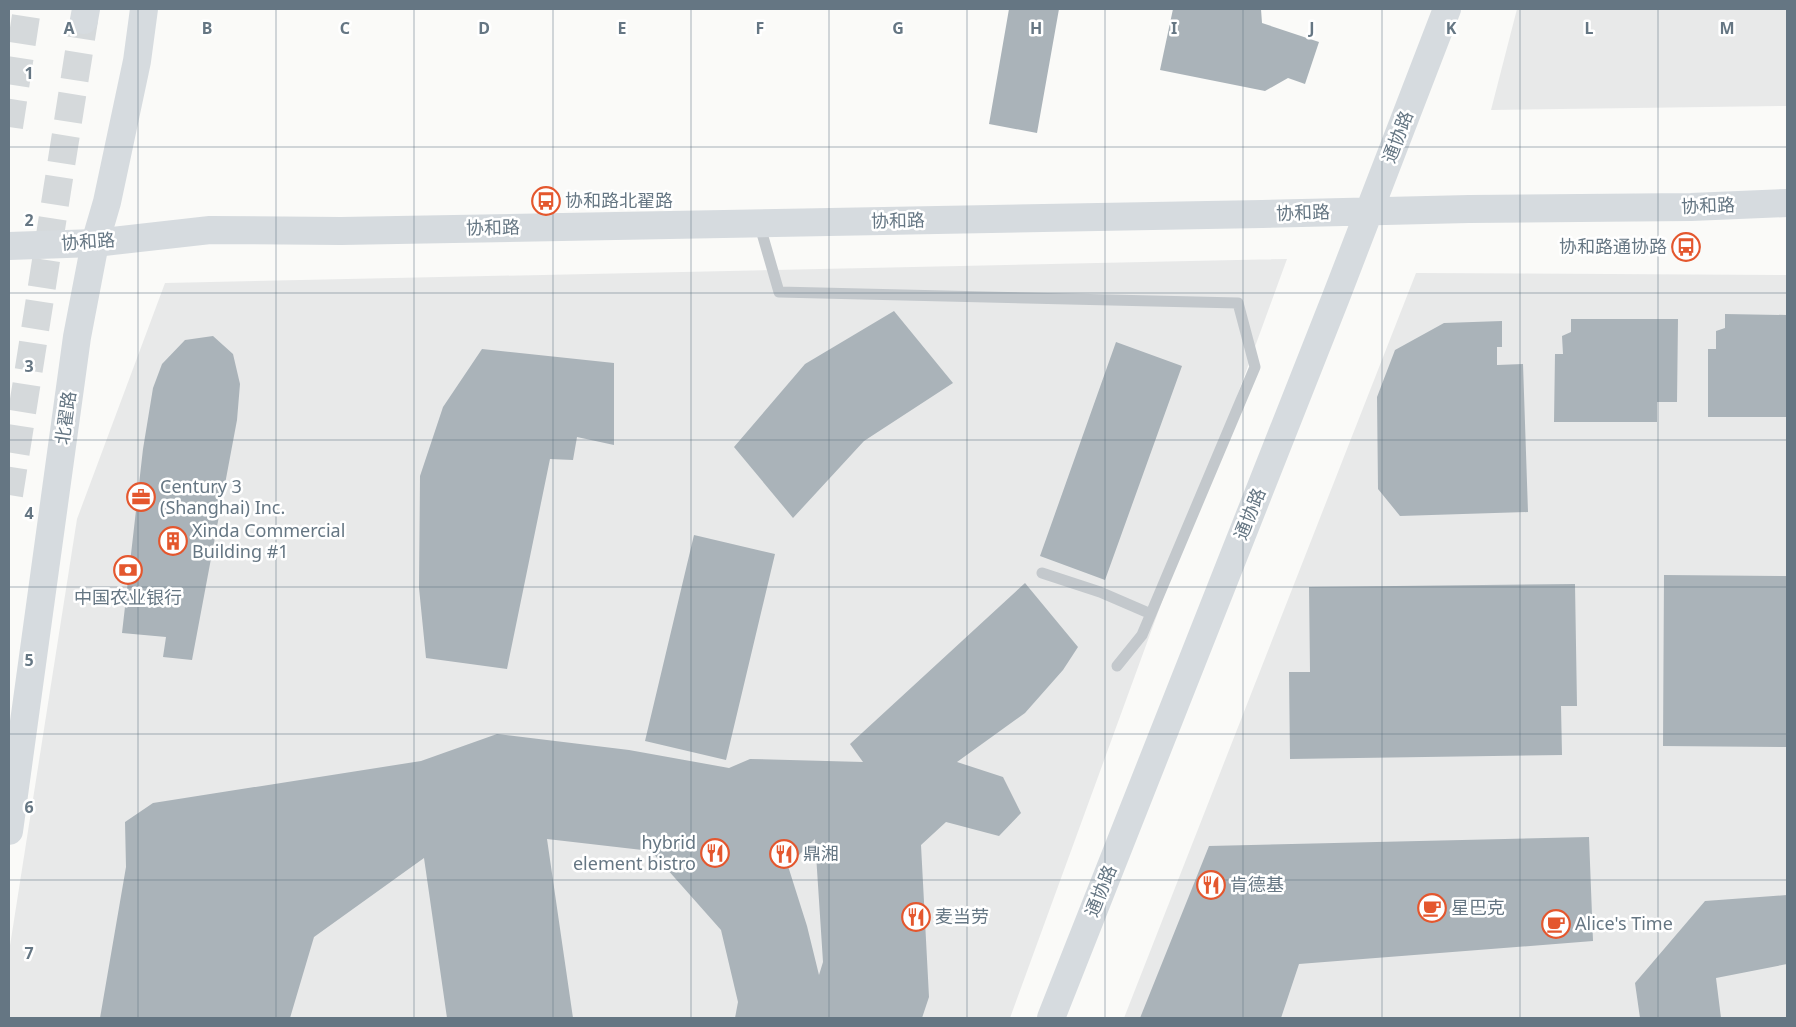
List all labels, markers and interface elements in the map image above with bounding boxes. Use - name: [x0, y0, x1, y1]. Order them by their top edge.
- text: A: [63, 17, 75, 39]
- text: B: [202, 17, 212, 39]
- text: C: [340, 17, 350, 39]
- text: D: [478, 17, 490, 39]
- text: E: [618, 17, 627, 39]
- text: F: [756, 17, 764, 39]
- text: G: [892, 17, 904, 39]
- text: H: [1030, 17, 1042, 39]
- text: I: [1171, 17, 1177, 39]
- text: J: [1307, 17, 1315, 39]
- text: K: [1446, 17, 1457, 39]
- text: L: [1585, 17, 1594, 39]
- text: M: [1719, 17, 1735, 39]
- text: 1: [24, 62, 34, 84]
- street label: 通协路: [1376, 107, 1418, 166]
- bus stop icon: 协和路北翟路: [531, 186, 561, 216]
- place label: 协和路北翟路: [565, 188, 673, 212]
- street label: 协和路: [1681, 192, 1735, 218]
- street label: 协和路: [1276, 199, 1330, 225]
- street label: 协和路: [871, 208, 925, 232]
- text: 2: [24, 209, 34, 231]
- street label: 协和路: [466, 215, 520, 239]
- street label: 协和路: [60, 227, 116, 255]
- bus stop icon: 协和路通协路: [1671, 232, 1701, 262]
- place label: 协和路通协路: [1559, 234, 1667, 258]
- text: 3: [24, 355, 34, 377]
- street label: 北翟路: [49, 389, 81, 446]
- place label: Century 3 (Shanghai) Inc.: [160, 474, 285, 519]
- office icon: Century 3 (Shanghai) Inc.: [126, 482, 156, 512]
- street label: 通协路: [1228, 484, 1270, 543]
- text: 4: [24, 502, 34, 524]
- place label: Xinda Commercial Building #1: [192, 518, 345, 563]
- building icon: Xinda Commercial Building #1: [158, 526, 188, 556]
- bank icon: 中国农业银行: [113, 555, 143, 585]
- place label: 中国农业银行: [74, 585, 182, 609]
- text: 5: [24, 649, 34, 671]
- text: 6: [24, 796, 34, 818]
- place label: hybrid element bistro: [573, 830, 696, 875]
- restaurant icon: hybrid element bistro: [700, 838, 730, 868]
- restaurant icon: 鼎湘: [769, 839, 799, 869]
- place label: 鼎湘: [803, 841, 839, 865]
- street label: 通协路: [1079, 861, 1121, 920]
- restaurant icon: 肯德基: [1196, 870, 1226, 900]
- place label: 肯德基: [1230, 872, 1284, 896]
- cafe icon: 星巴克: [1417, 893, 1447, 923]
- place label: 星巴克: [1451, 895, 1505, 919]
- restaurant icon: 麦当劳: [901, 902, 931, 932]
- place label: 麦当劳: [935, 904, 989, 928]
- cafe icon: Alice's Time: [1541, 909, 1571, 939]
- place label: Alice's Time: [1575, 911, 1673, 935]
- text: 7: [24, 942, 34, 964]

